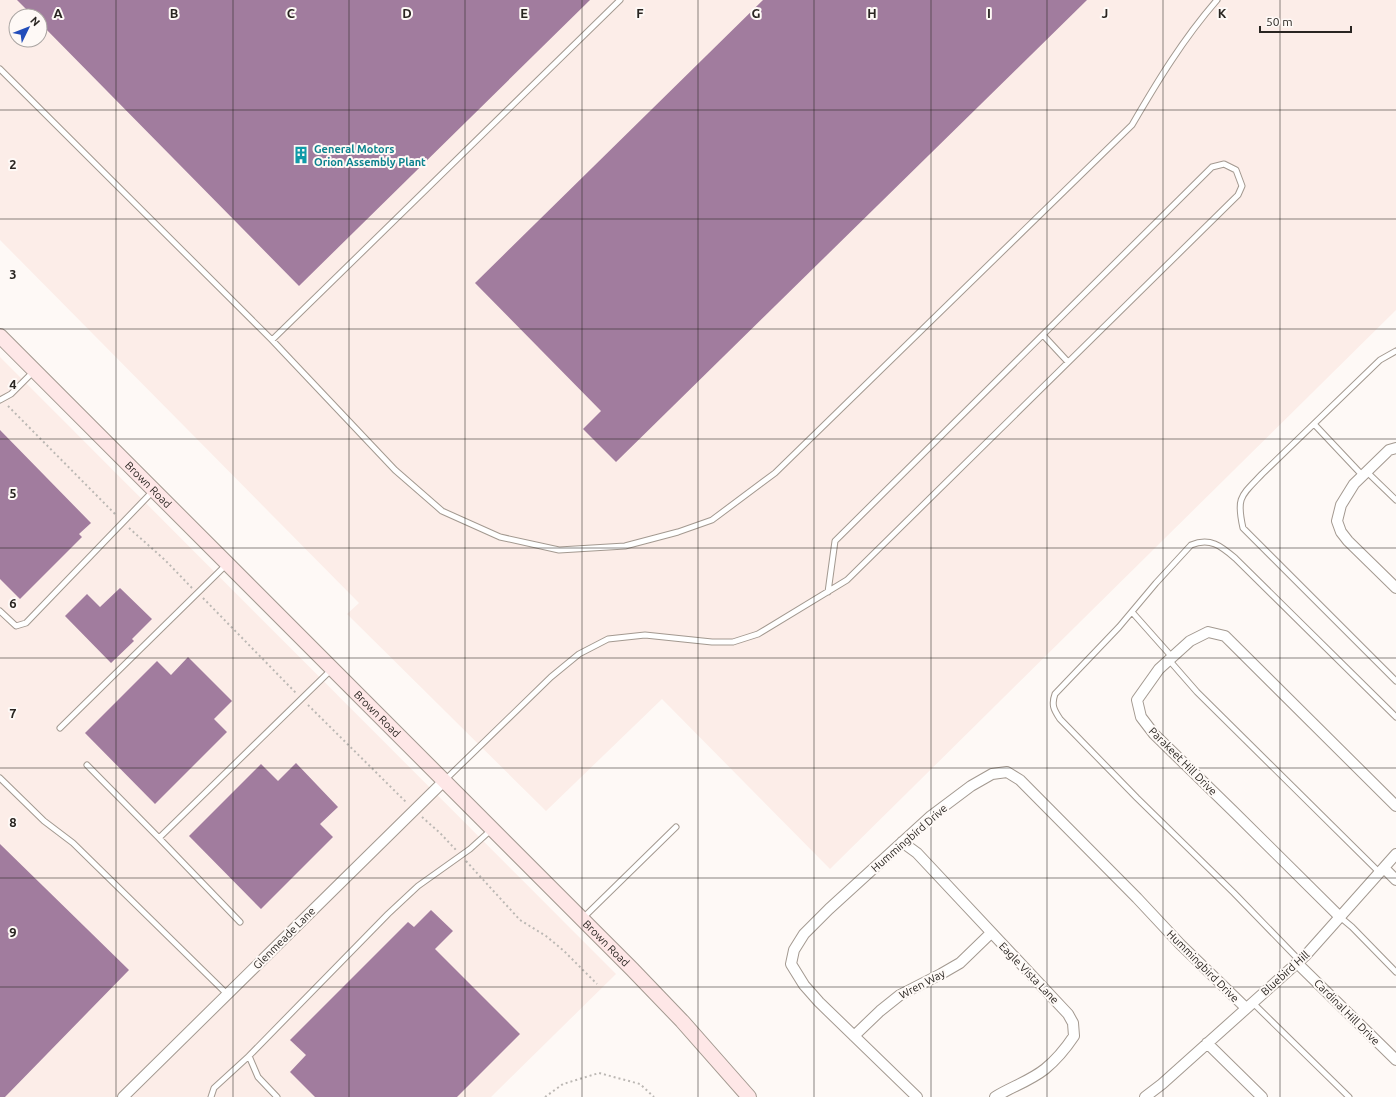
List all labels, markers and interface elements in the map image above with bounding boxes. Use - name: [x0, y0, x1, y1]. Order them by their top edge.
- text: A: [53, 6, 63, 20]
- text: B: [170, 6, 179, 20]
- text: C: [287, 6, 296, 20]
- text: D: [402, 6, 412, 20]
- text: E: [520, 6, 528, 20]
- text: F: [636, 6, 644, 20]
- text: G: [752, 6, 761, 20]
- text: H: [867, 6, 877, 20]
- text: I: [987, 6, 991, 20]
- text: J: [1102, 6, 1108, 20]
- text: K: [1218, 6, 1227, 20]
- north arrow: [8, 8, 48, 48]
- scale bar: [1260, 8, 1351, 34]
- text: N: [28, 14, 43, 28]
- text: 50 m: [1266, 15, 1293, 28]
- place label: General Motors Orion Assembly Plant: [314, 143, 426, 168]
- building icon: General Motors Orion Assembly Plant: [291, 145, 311, 165]
- text: 2: [9, 157, 17, 171]
- text: 3: [9, 267, 17, 281]
- text: 4: [9, 377, 17, 391]
- street label: Brown Road: [123, 459, 174, 510]
- text: 5: [9, 486, 17, 500]
- text: 6: [9, 596, 17, 610]
- street label: Brown Road: [352, 688, 403, 739]
- text: 7: [9, 706, 17, 720]
- street label: Parakeet Hill Drive: [1147, 725, 1219, 797]
- street label: Hummingbird Drive: [869, 802, 949, 874]
- text: 8: [9, 815, 17, 829]
- street label: Glenmeade Lane: [251, 905, 317, 971]
- street label: Brown Road: [581, 918, 632, 969]
- text: 9: [9, 925, 17, 939]
- street label: Hummingbird Drive: [1165, 928, 1241, 1004]
- street label: Eagle Vista Lane: [997, 940, 1061, 1006]
- street label: Bluebird Hill: [1258, 948, 1312, 998]
- street label: Wren Way: [897, 967, 947, 1001]
- street label: Cardinal Hill Drive: [1312, 977, 1382, 1047]

